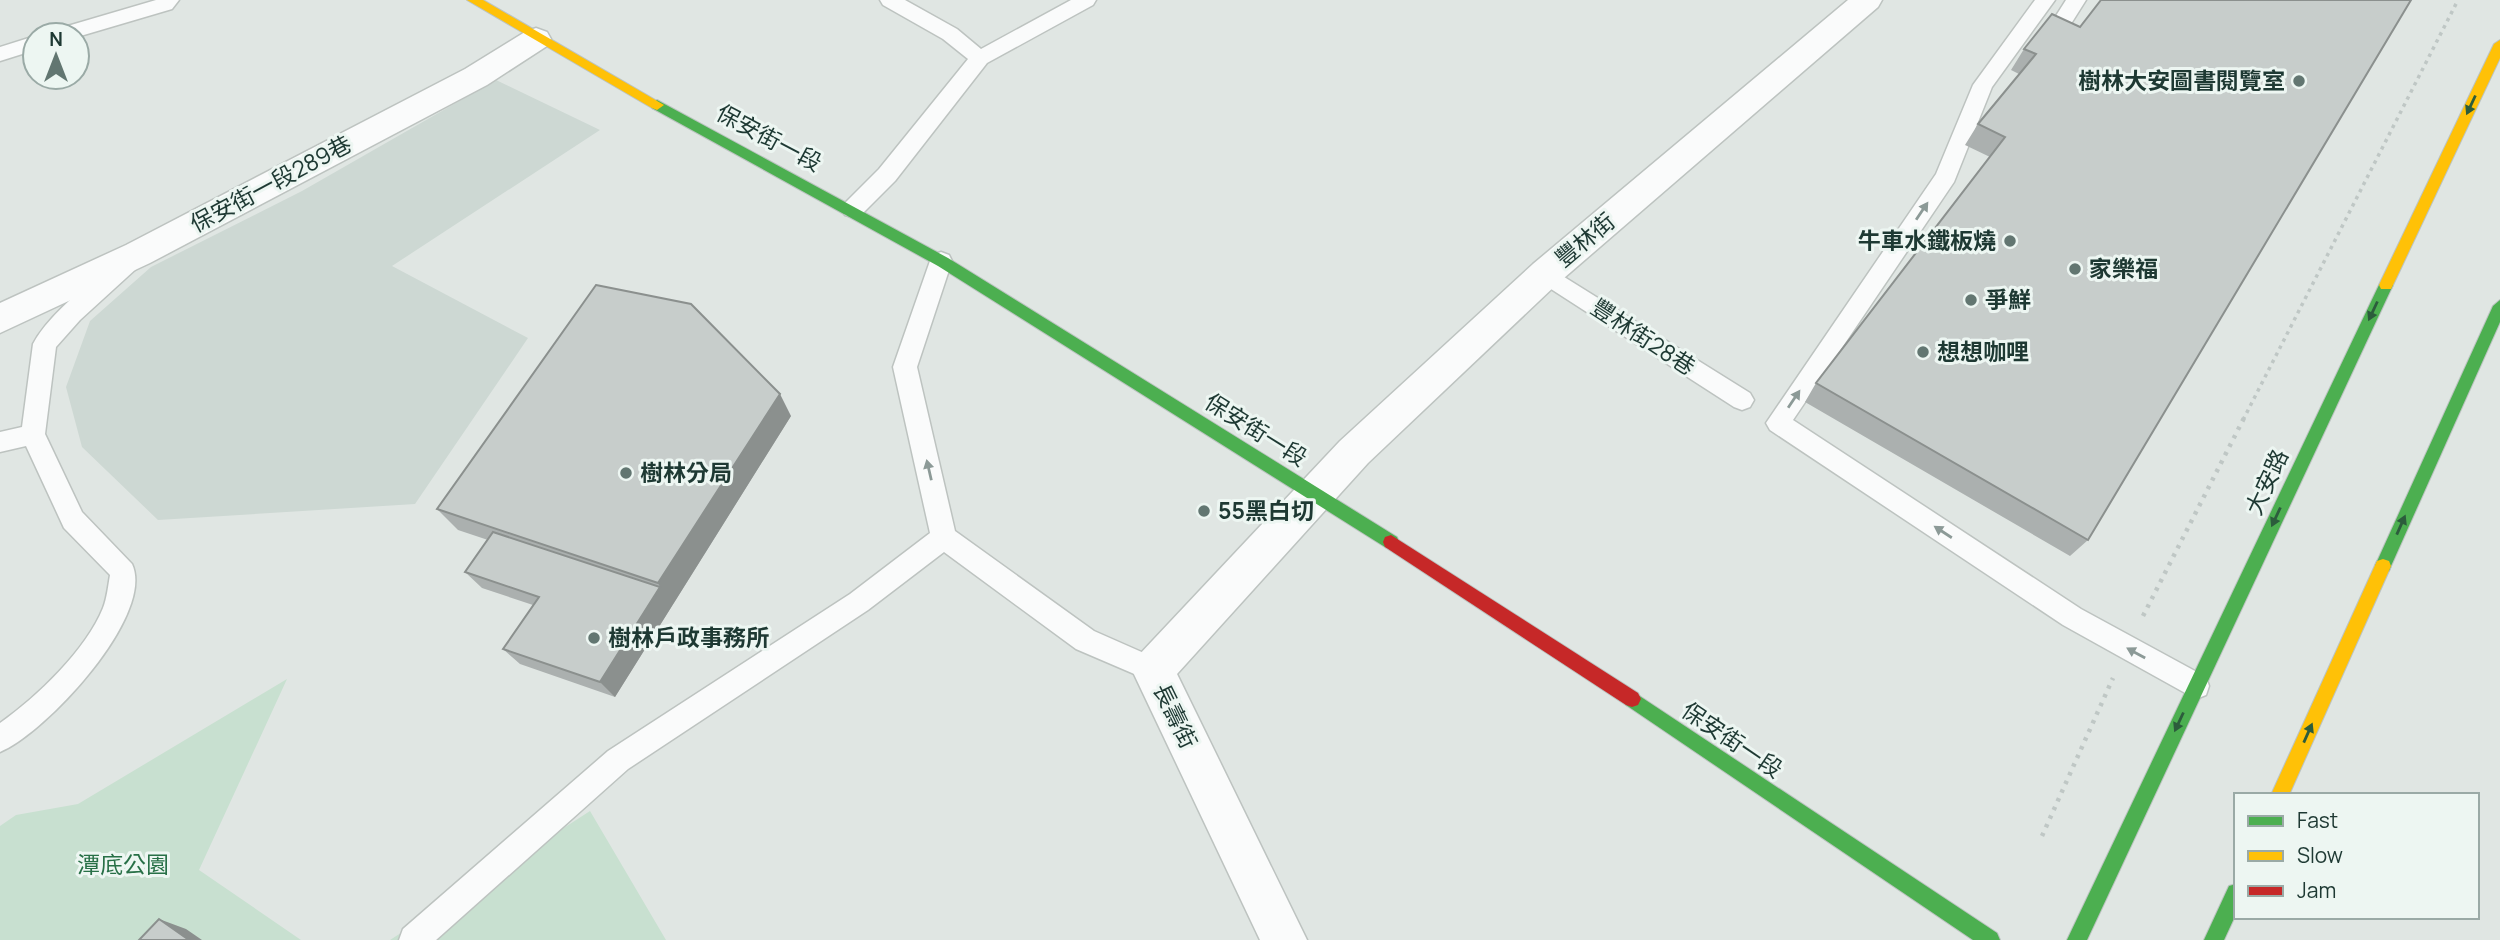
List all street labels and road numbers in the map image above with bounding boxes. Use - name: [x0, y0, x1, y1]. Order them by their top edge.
- street label: 保安街一段: [711, 96, 828, 178]
- street label: 保安街一段289巷: [184, 127, 357, 239]
- street label: 豐林街: [1548, 205, 1621, 274]
- street label: 豐林街28巷: [1585, 290, 1702, 382]
- street label: 保安街一段: [1199, 385, 1314, 473]
- street label: 大安路: [2237, 444, 2295, 520]
- street label: 長壽街: [1146, 678, 1205, 754]
- street label: 保安街一段: [1676, 694, 1789, 785]

